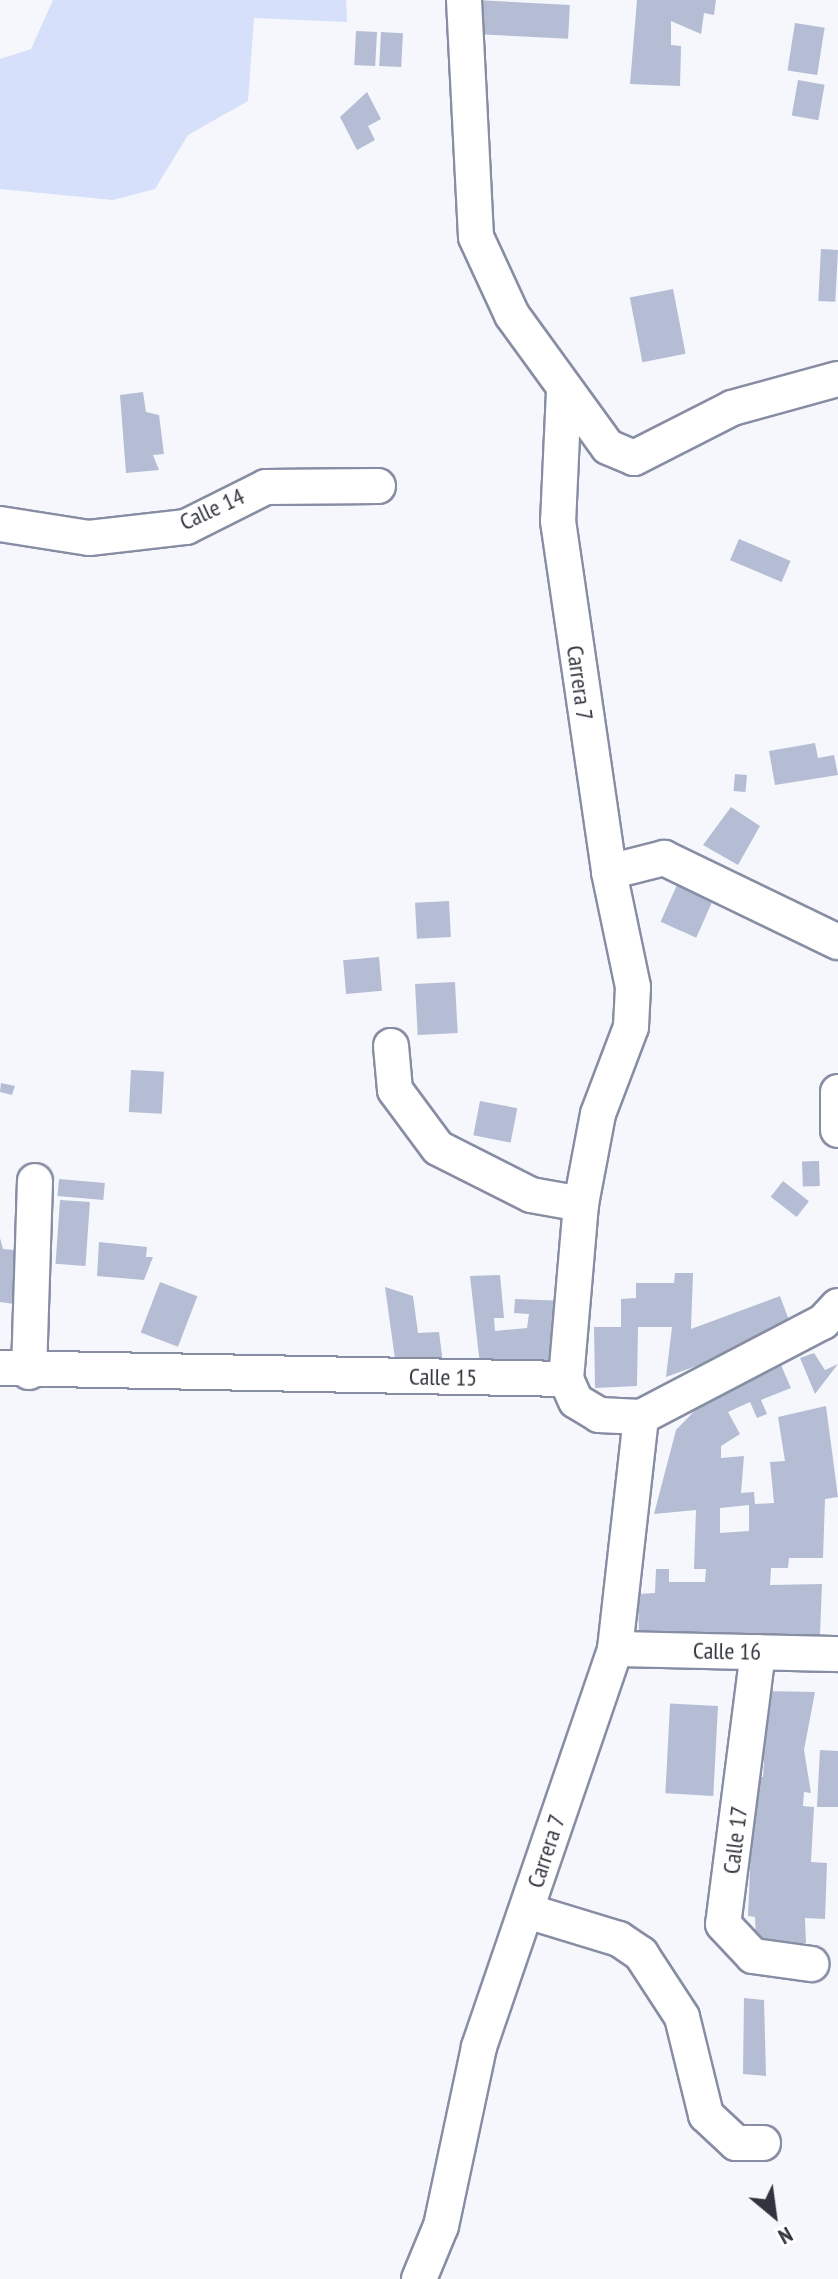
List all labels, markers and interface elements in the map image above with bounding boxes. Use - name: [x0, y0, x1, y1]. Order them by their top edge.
- street label: Calle 14: [175, 482, 249, 536]
- street label: Carrera 7: [560, 644, 600, 722]
- street label: Calle 15: [409, 1362, 477, 1392]
- street label: Calle 16: [693, 1636, 761, 1666]
- street label: Calle 17: [717, 1804, 753, 1876]
- street label: Carrera 7: [521, 1811, 571, 1891]
- north arrow: [734, 2175, 814, 2255]
- text: N: [774, 2221, 798, 2251]

